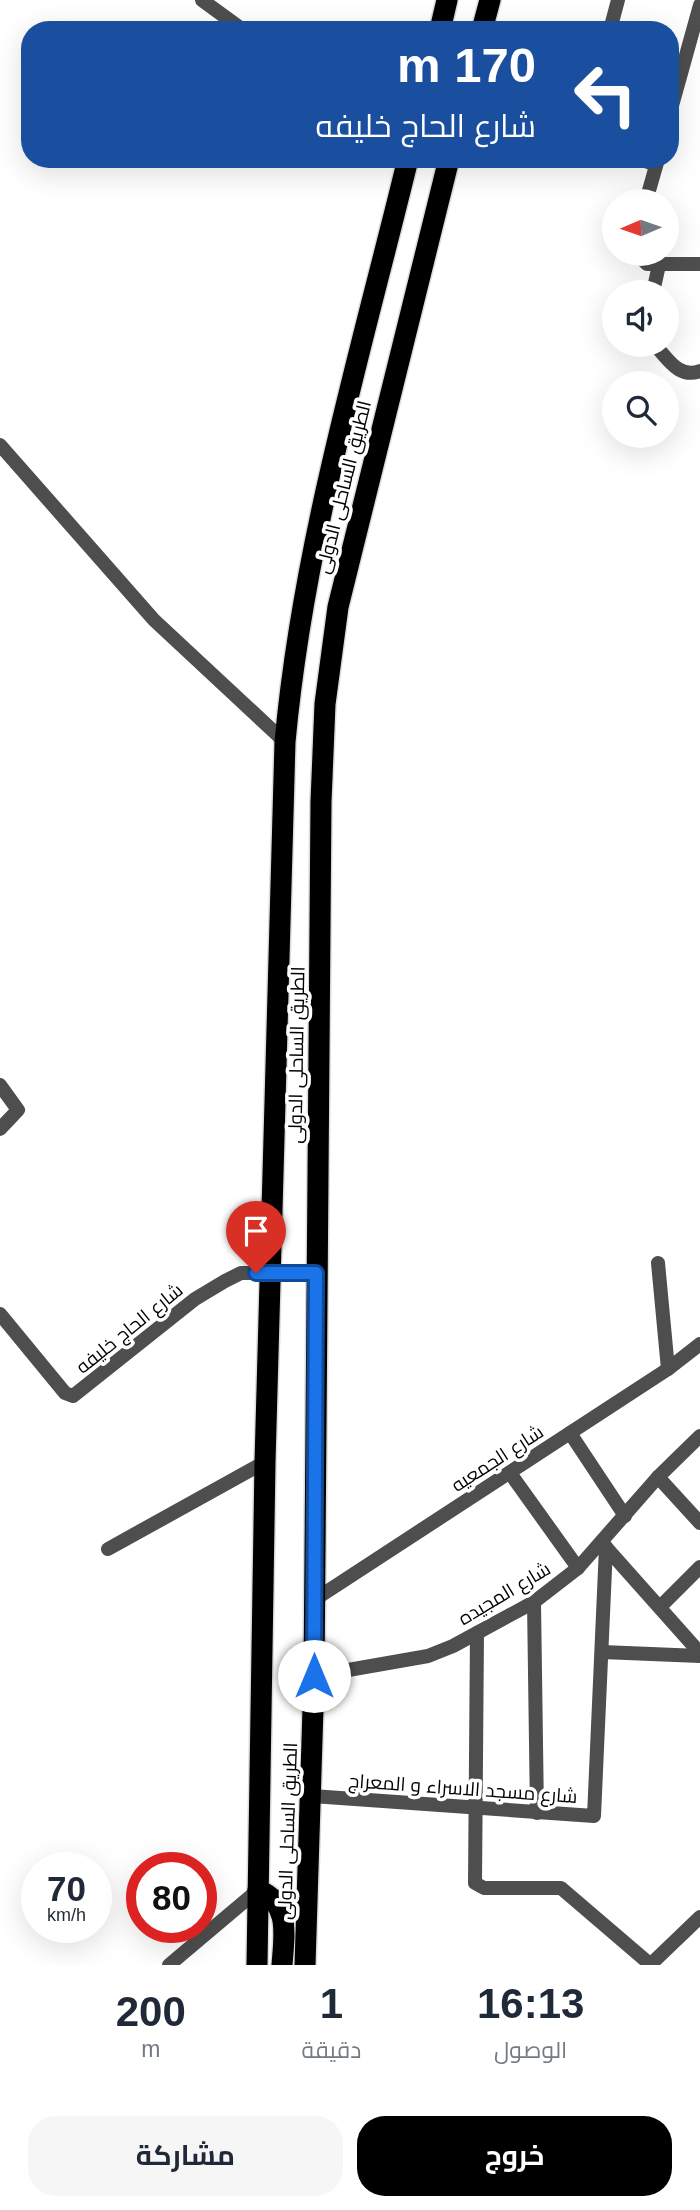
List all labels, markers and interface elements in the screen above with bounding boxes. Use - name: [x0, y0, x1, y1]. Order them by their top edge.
- text: 170 m: [397, 38, 536, 92]
- icon: left: [560, 49, 651, 140]
- text: شارع الحاج خليفه: [316, 108, 536, 144]
- north arrow: [602, 189, 679, 266]
- map controls: [602, 189, 679, 448]
- button: sound: [602, 280, 679, 357]
- button: search: [602, 371, 679, 448]
- street label: الطريق الساحلى الدولى: [312, 398, 377, 576]
- street label: الطريق الساحلى الدولى: [284, 966, 311, 1144]
- pin: [226, 1201, 286, 1273]
- icon: arrive: [237, 1212, 275, 1250]
- street label: شارع الحاج خليفه: [72, 1279, 189, 1380]
- street label: شارع الجمعيه: [447, 1421, 549, 1498]
- street label: شارع المجيده: [454, 1558, 556, 1632]
- position arrow: [277, 1639, 351, 1713]
- street label: الطريق الساحلى الدولى: [274, 1742, 303, 1920]
- street label: شارع مسجد الاسراء و المعراج: [348, 1770, 578, 1810]
- speed limit sign: 80: [126, 1852, 217, 1943]
- text: 70: [47, 1869, 86, 1908]
- text: km/h: [47, 1905, 86, 1925]
- text: 1: [320, 1980, 343, 2027]
- text: 16:13: [477, 1980, 584, 2027]
- text: 200: [116, 1988, 186, 2035]
- text: m: [141, 2036, 160, 2062]
- text: دقيقة: [301, 2037, 361, 2063]
- text: الوصول: [494, 2037, 567, 2063]
- button: مشاركة: [28, 2116, 343, 2196]
- button: خروج: [357, 2116, 672, 2196]

